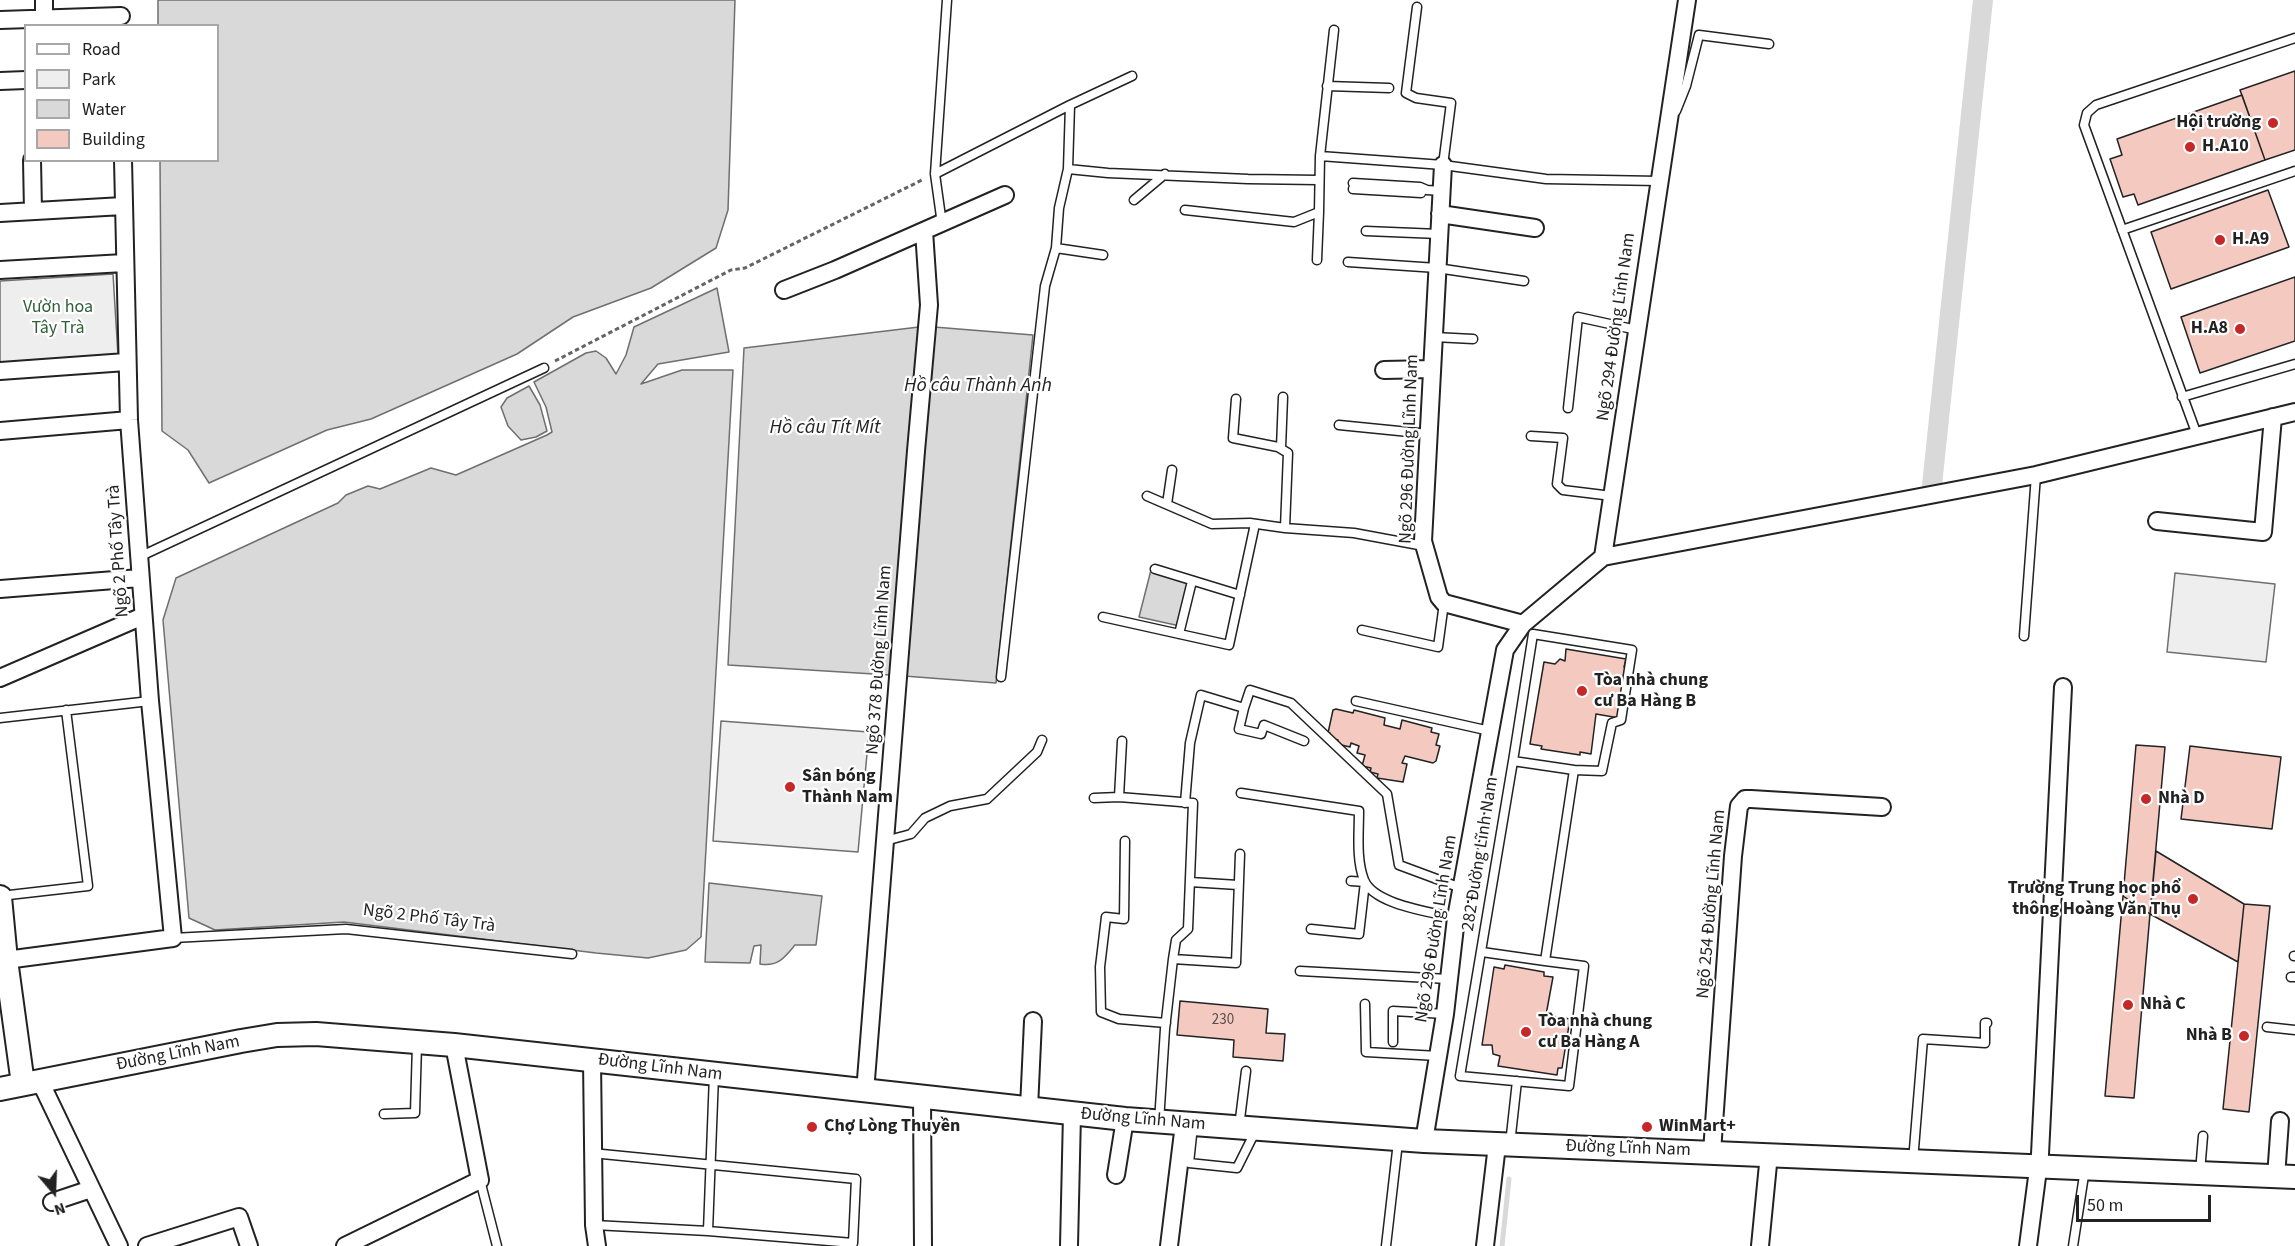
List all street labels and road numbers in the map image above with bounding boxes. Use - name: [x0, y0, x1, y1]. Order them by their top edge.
- street label: Ngõ 294 Đường Lĩnh Nam: [1593, 232, 1641, 422]
- street label: Ngõ 296 Đường Lĩnh Nam: [1396, 354, 1424, 544]
- street label: Ngõ 2 Phố Tây Trà: [104, 484, 134, 618]
- street label: Ngõ 378 Đường Lĩnh Nam: [863, 565, 897, 755]
- street label: 282 Đường Lĩnh Nam: [1458, 775, 1504, 933]
- street label: Ngõ 254 Đường Lĩnh Nam: [1693, 809, 1731, 999]
- street label: Ngõ 296 Đường Lĩnh Nam: [1411, 834, 1463, 1024]
- street label: Ngõ 2 Phố Tây Trà: [362, 900, 496, 938]
- street label: Đường Lĩnh Nam: [114, 1031, 242, 1077]
- street label: Đường Lĩnh Nam: [596, 1050, 724, 1086]
- street label: Đường Lĩnh Nam: [1080, 1104, 1206, 1136]
- street label: Đường Lĩnh Nam: [1565, 1136, 1691, 1162]

